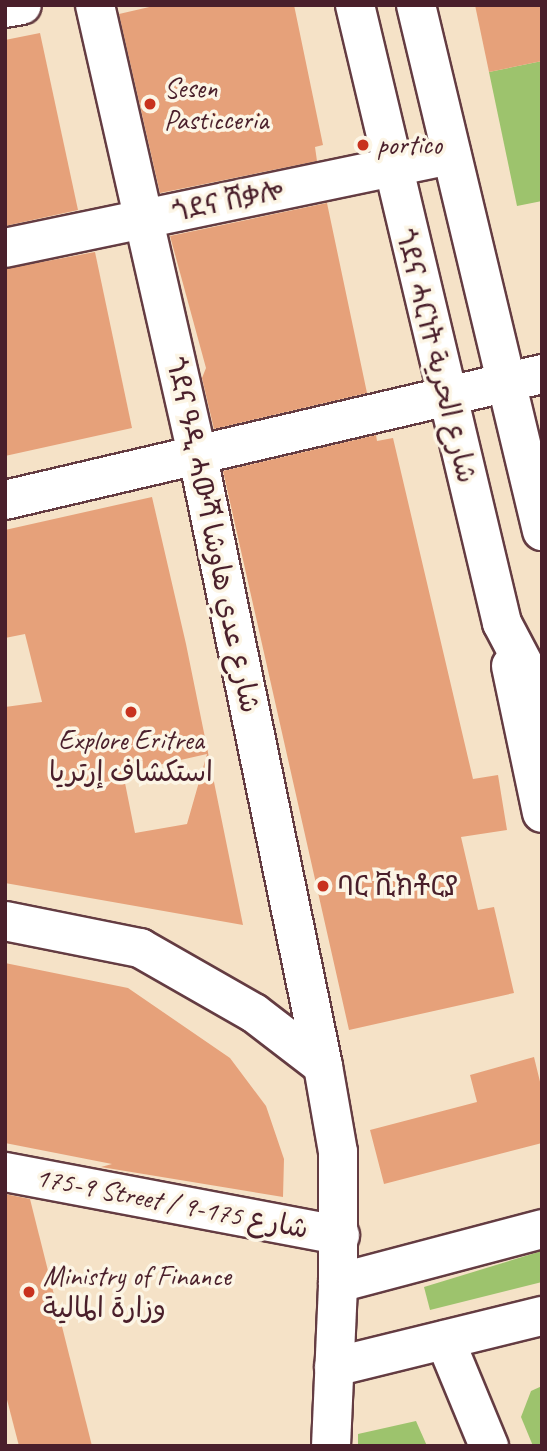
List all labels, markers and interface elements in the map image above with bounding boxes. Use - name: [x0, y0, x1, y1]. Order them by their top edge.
- place label: Sesen Pasticceria: [164, 71, 268, 137]
- marker: Sesen Pasticceria: [142, 96, 158, 112]
- place label: portico: [377, 128, 442, 162]
- marker: portico: [355, 137, 371, 153]
- street label: ጎደና ሸቃሎ: [169, 173, 287, 229]
- street label: ጎደና ሓርነት شارع الحرية: [388, 226, 484, 486]
- street label: ጎደና ዓዲ ሓውሻ شارع عدي هاوشا: [159, 354, 267, 716]
- marker: Explore Eritrea استكشاف إرتريا: [123, 704, 139, 720]
- place label: Explore Eritrea استكشاف إرتريا: [49, 723, 213, 789]
- place label: ባር ቪክቶርያ: [337, 869, 458, 903]
- marker: ባር ቪክቶርያ: [315, 878, 331, 894]
- street label: 175-9 Street / شارع 175-9: [33, 1160, 311, 1246]
- place label: Ministry of Finance وزارة المالية: [43, 1259, 231, 1325]
- marker: Ministry of Finance وزارة المالية: [21, 1284, 37, 1300]

